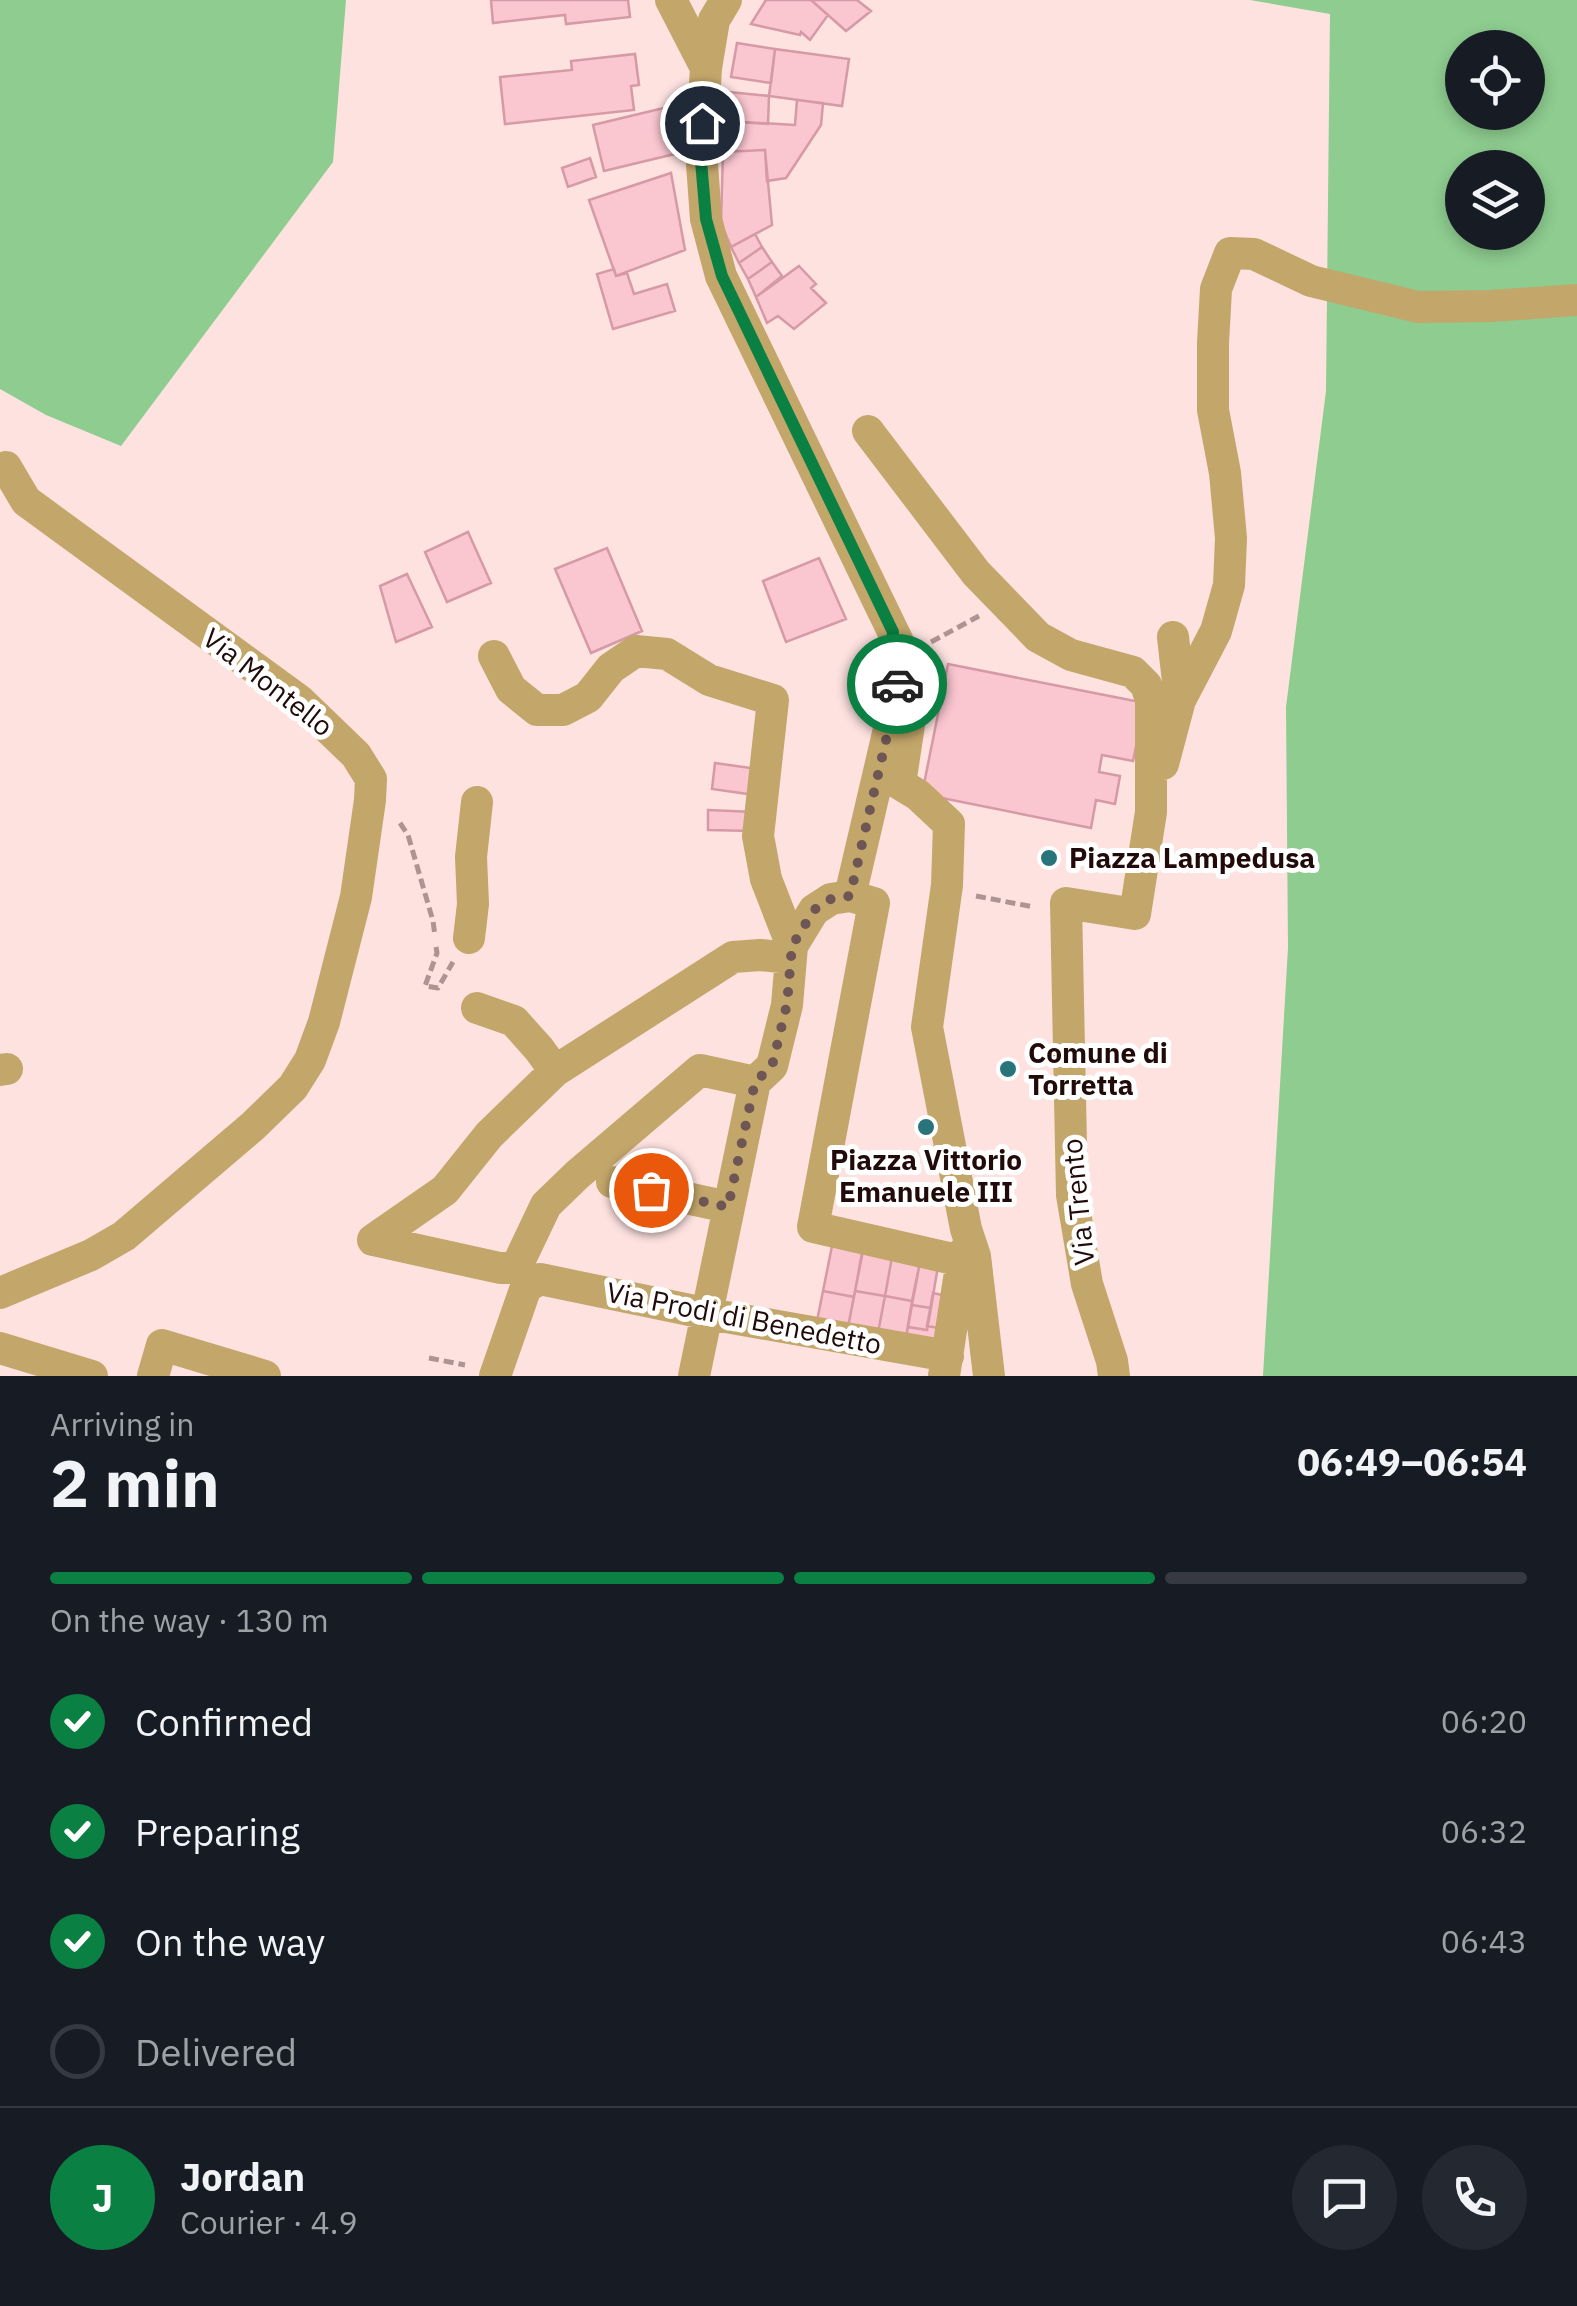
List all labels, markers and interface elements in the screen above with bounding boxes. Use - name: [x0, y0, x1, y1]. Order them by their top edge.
- map controls: [1445, 30, 1545, 250]
- button: locate: [1445, 30, 1545, 130]
- pin: [660, 81, 745, 166]
- icon: home: [675, 96, 730, 151]
- button: layers: [1445, 150, 1545, 250]
- street label: Via Montello: [196, 619, 341, 744]
- courier: [847, 634, 947, 734]
- icon: car: [870, 657, 925, 712]
- place label: Piazza Lampedusa: [1069, 839, 1315, 876]
- marker: Piazza Lampedusa: [1038, 847, 1060, 869]
- place label: Comune di Torretta: [1028, 1034, 1168, 1103]
- marker: Comune di Torretta: [997, 1058, 1019, 1080]
- marker: Piazza Vittorio Emanuele III: [915, 1116, 937, 1138]
- street label: Via Trento: [1052, 1137, 1103, 1267]
- place label: Piazza Vittorio Emanuele III: [830, 1141, 1022, 1210]
- pin: [609, 1148, 694, 1233]
- icon: bag: [624, 1163, 679, 1218]
- street label: Via Prodi di Benedetto: [603, 1273, 885, 1362]
- text: Arriving in: [50, 1403, 195, 1445]
- text: 06:49–06:54: [1297, 1437, 1527, 1486]
- text: 2 min: [50, 1440, 220, 1525]
- text: On the way · 130 m: [50, 1599, 329, 1641]
- icon: check: [50, 1694, 105, 1749]
- text: Confirmed: [135, 1697, 313, 1746]
- text: 06:20: [1441, 1700, 1527, 1742]
- icon: check: [50, 1804, 105, 1859]
- text: Preparing: [135, 1807, 300, 1856]
- text: 06:32: [1441, 1810, 1527, 1852]
- icon: check: [50, 1914, 105, 1969]
- text: On the way: [135, 1917, 325, 1966]
- text: 06:43: [1441, 1920, 1527, 1962]
- text: Delivered: [135, 2027, 297, 2076]
- button: chat: [1292, 2145, 1397, 2250]
- button: phone: [1422, 2145, 1527, 2250]
- text: Jordan: [180, 2152, 305, 2201]
- text: J: [92, 2173, 113, 2222]
- text: Courier · 4.9: [180, 2201, 358, 2243]

